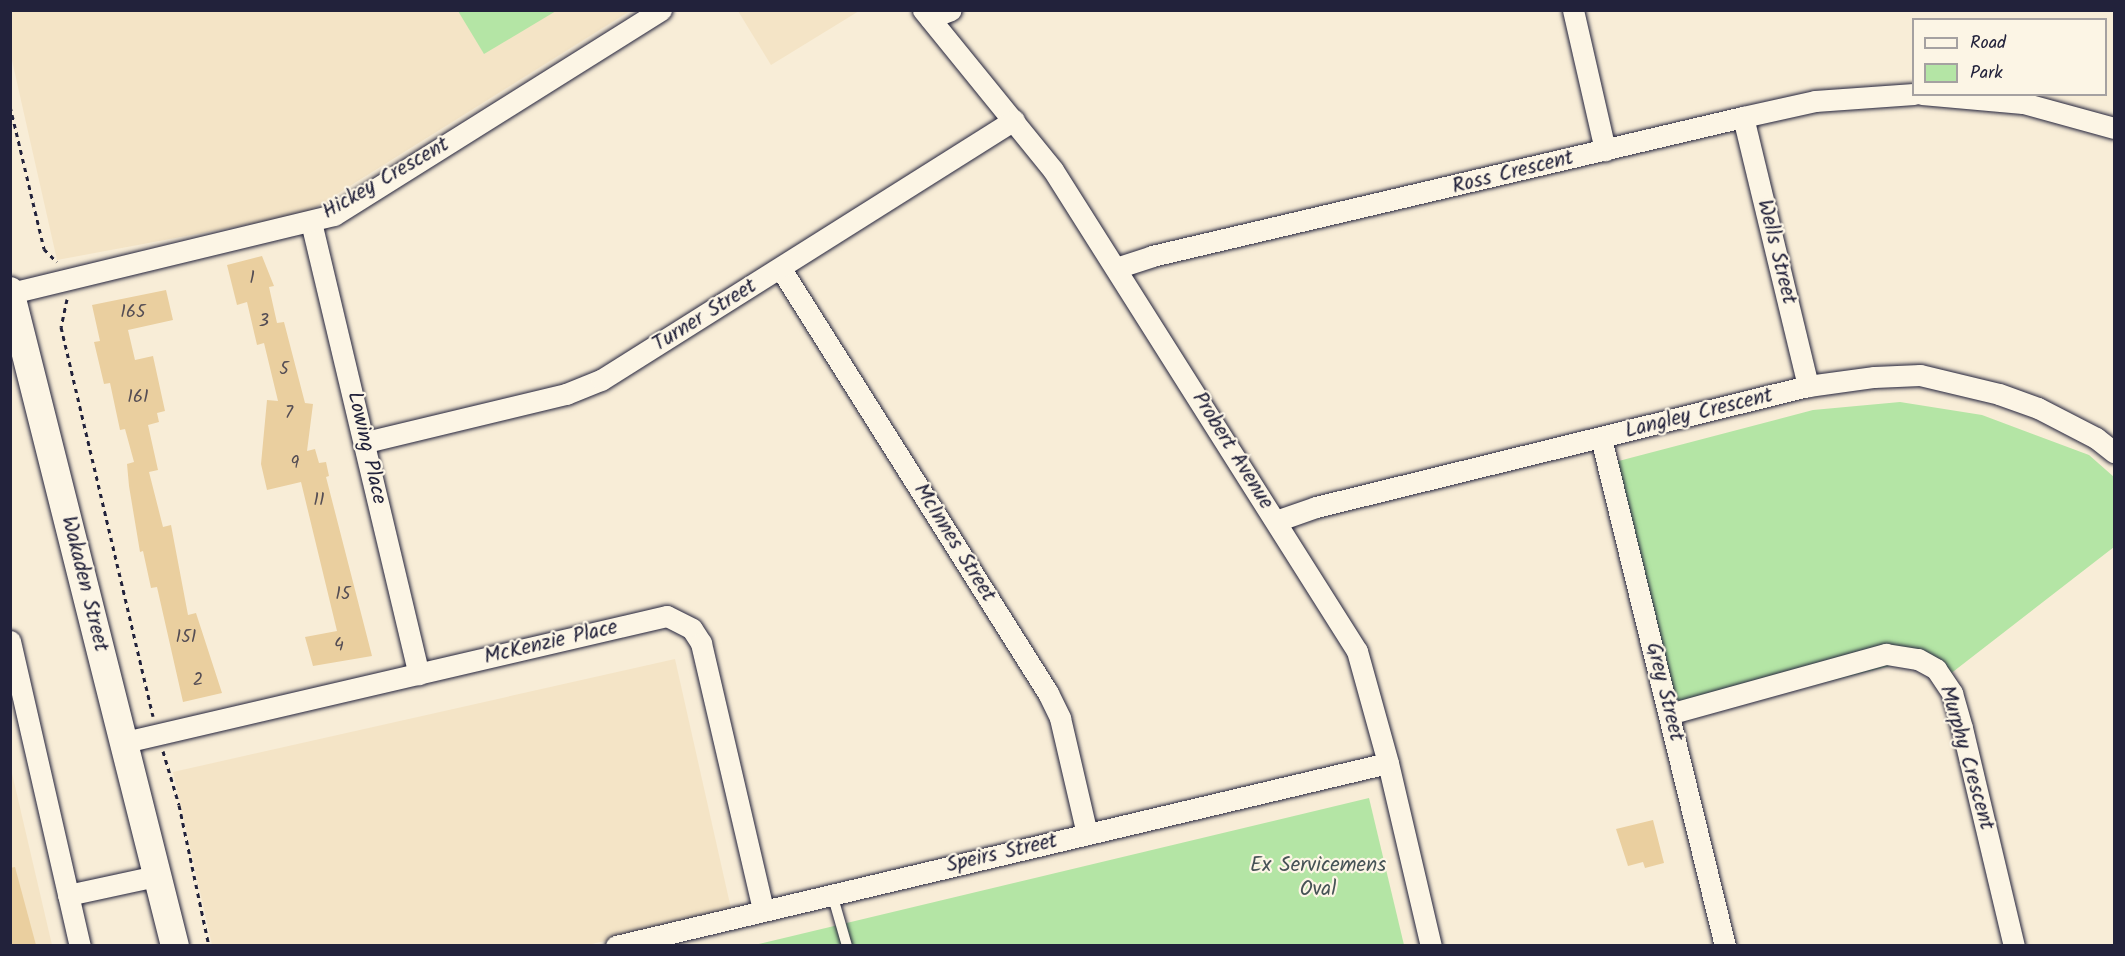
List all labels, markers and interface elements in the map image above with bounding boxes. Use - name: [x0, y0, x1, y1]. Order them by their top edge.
- legend: [1912, 18, 2107, 96]
- text: Road: [1970, 29, 2006, 58]
- text: Park: [1970, 59, 2003, 88]
- street label: Hickey Crescent: [318, 133, 454, 225]
- street label: Ross Crescent: [1450, 146, 1576, 200]
- street label: Wells Street: [1751, 197, 1801, 307]
- house number: 1: [249, 268, 255, 290]
- street label: Turner Street: [648, 274, 762, 358]
- house number: 165: [120, 302, 146, 324]
- house number: 3: [259, 311, 269, 333]
- house number: 5: [279, 359, 289, 381]
- street label: Langley Crescent: [1623, 383, 1775, 445]
- house number: 161: [127, 387, 149, 409]
- street label: Probert Avenue: [1186, 388, 1278, 514]
- street label: Lowing Place: [341, 389, 391, 507]
- house number: 7: [285, 403, 293, 425]
- house number: 9: [291, 453, 299, 475]
- street label: McInnes Street: [908, 479, 1000, 607]
- house number: 11: [313, 490, 325, 512]
- street label: Wakaden Street: [55, 514, 113, 654]
- house number: 15: [335, 584, 351, 606]
- street label: McKenzie Place: [482, 615, 620, 671]
- house number: 151: [176, 627, 196, 649]
- house number: 4: [334, 635, 344, 657]
- street label: Grey Street: [1640, 640, 1688, 744]
- house number: 2: [193, 670, 203, 692]
- street label: Murphy Crescent: [1933, 683, 1999, 833]
- street label: Speirs Street: [944, 829, 1060, 879]
- park label: Ex Servicemens Oval: [1250, 853, 1386, 903]

